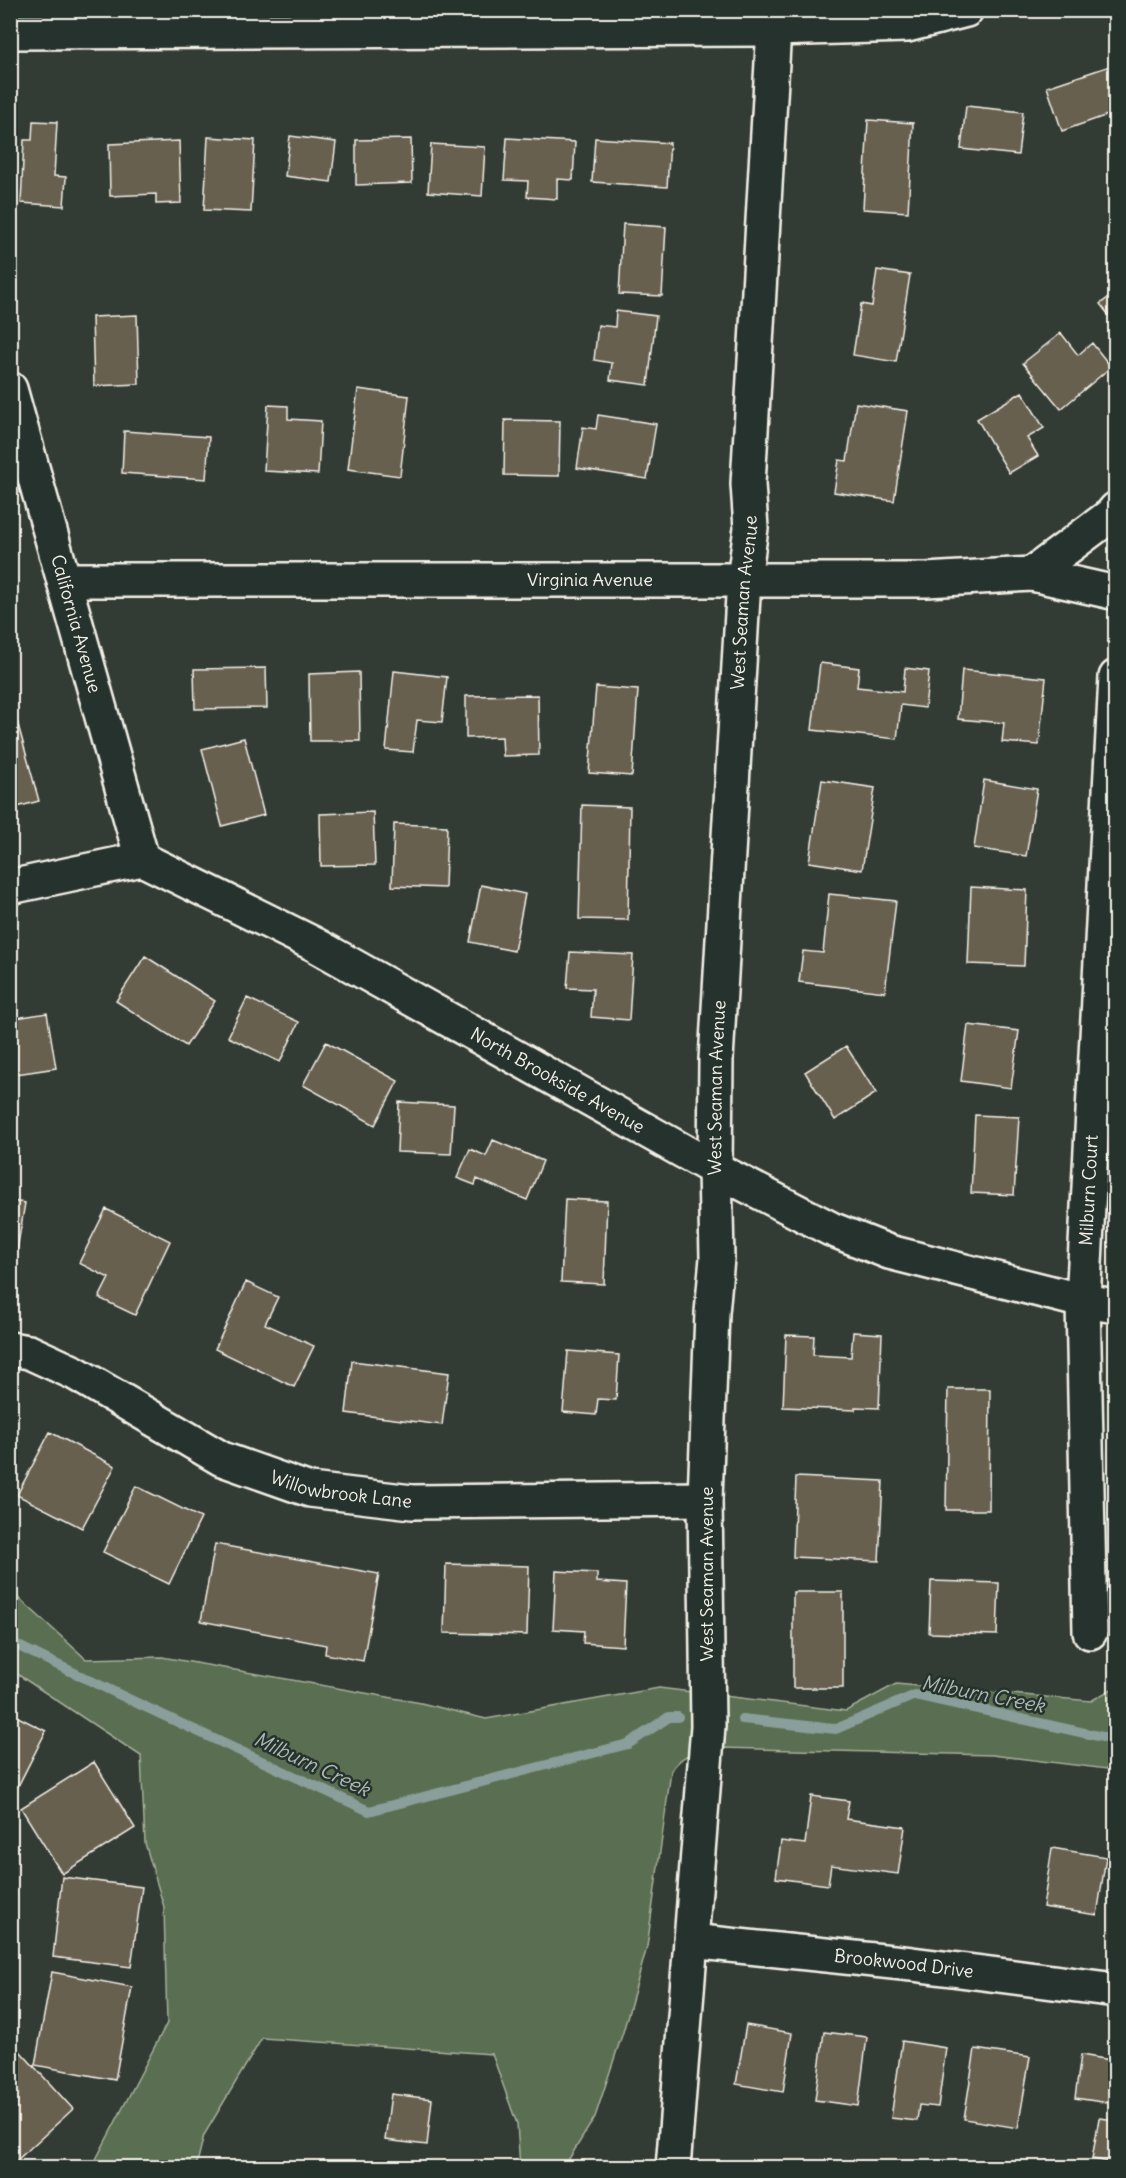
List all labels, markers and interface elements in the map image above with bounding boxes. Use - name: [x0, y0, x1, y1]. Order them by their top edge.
- street label: West Seaman Avenue: [726, 515, 762, 691]
- street label: California Avenue: [46, 552, 107, 696]
- street label: Virginia Avenue: [527, 568, 653, 591]
- street label: West Seaman Avenue: [703, 1000, 730, 1175]
- street label: North Brookside Avenue: [467, 1022, 649, 1138]
- street label: Milburn Court: [1074, 1134, 1103, 1246]
- street label: Willowbrook Lane: [267, 1465, 413, 1513]
- street label: West Seaman Avenue: [695, 1486, 718, 1662]
- water label: Milburn Creek: [920, 1669, 1048, 1718]
- water label: Milburn Creek: [250, 1726, 376, 1802]
- street label: Brookwood Drive: [833, 1944, 975, 1983]

